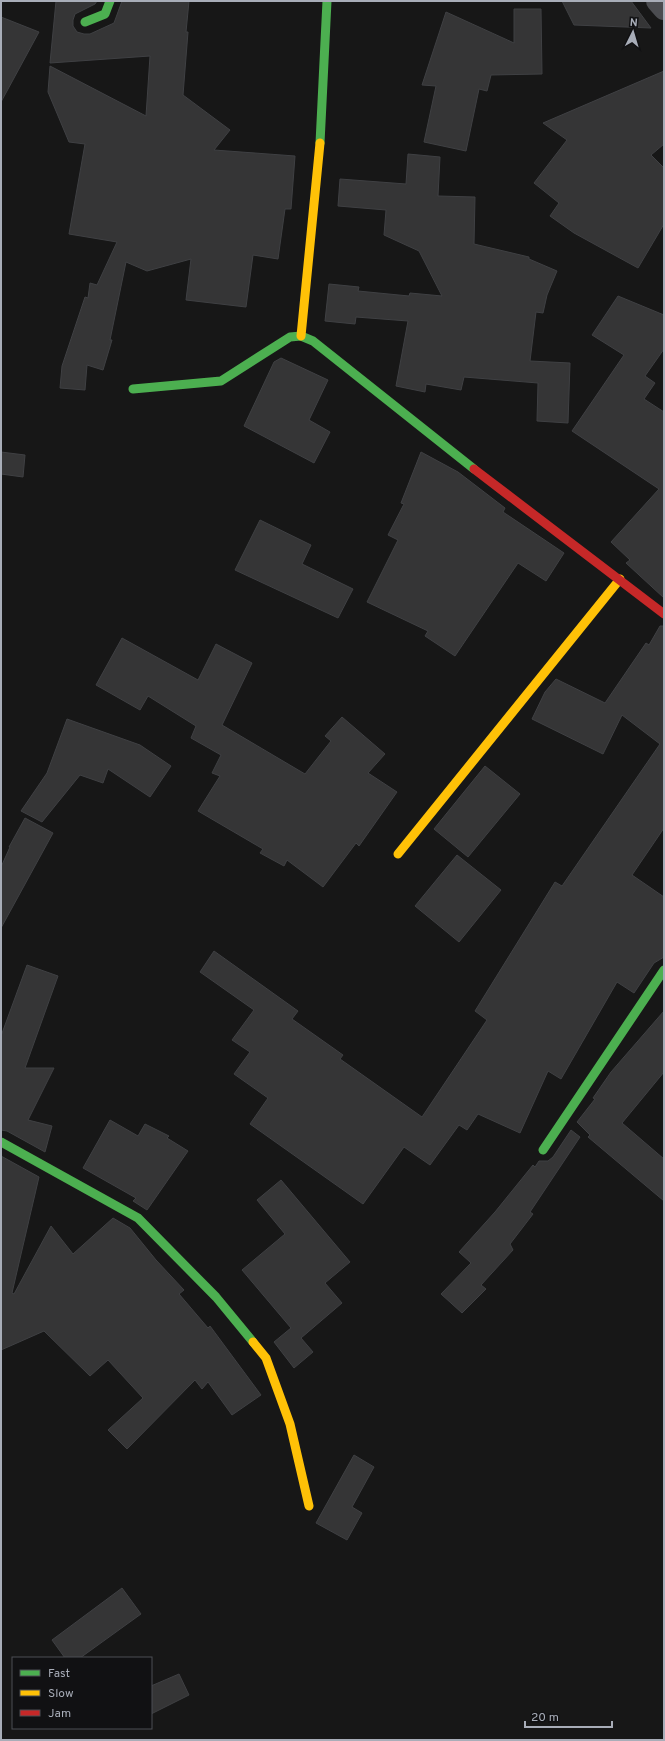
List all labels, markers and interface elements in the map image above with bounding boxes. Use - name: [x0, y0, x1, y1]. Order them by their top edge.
- north arrow: [613, 12, 653, 52]
- text: N: [629, 16, 638, 30]
- legend: [12, 1657, 152, 1729]
- text: Fast: [48, 1666, 70, 1682]
- text: Slow: [48, 1686, 74, 1702]
- scale bar: [525, 1703, 612, 1729]
- text: Jam: [48, 1706, 71, 1722]
- text: 20 m: [531, 1710, 559, 1726]

